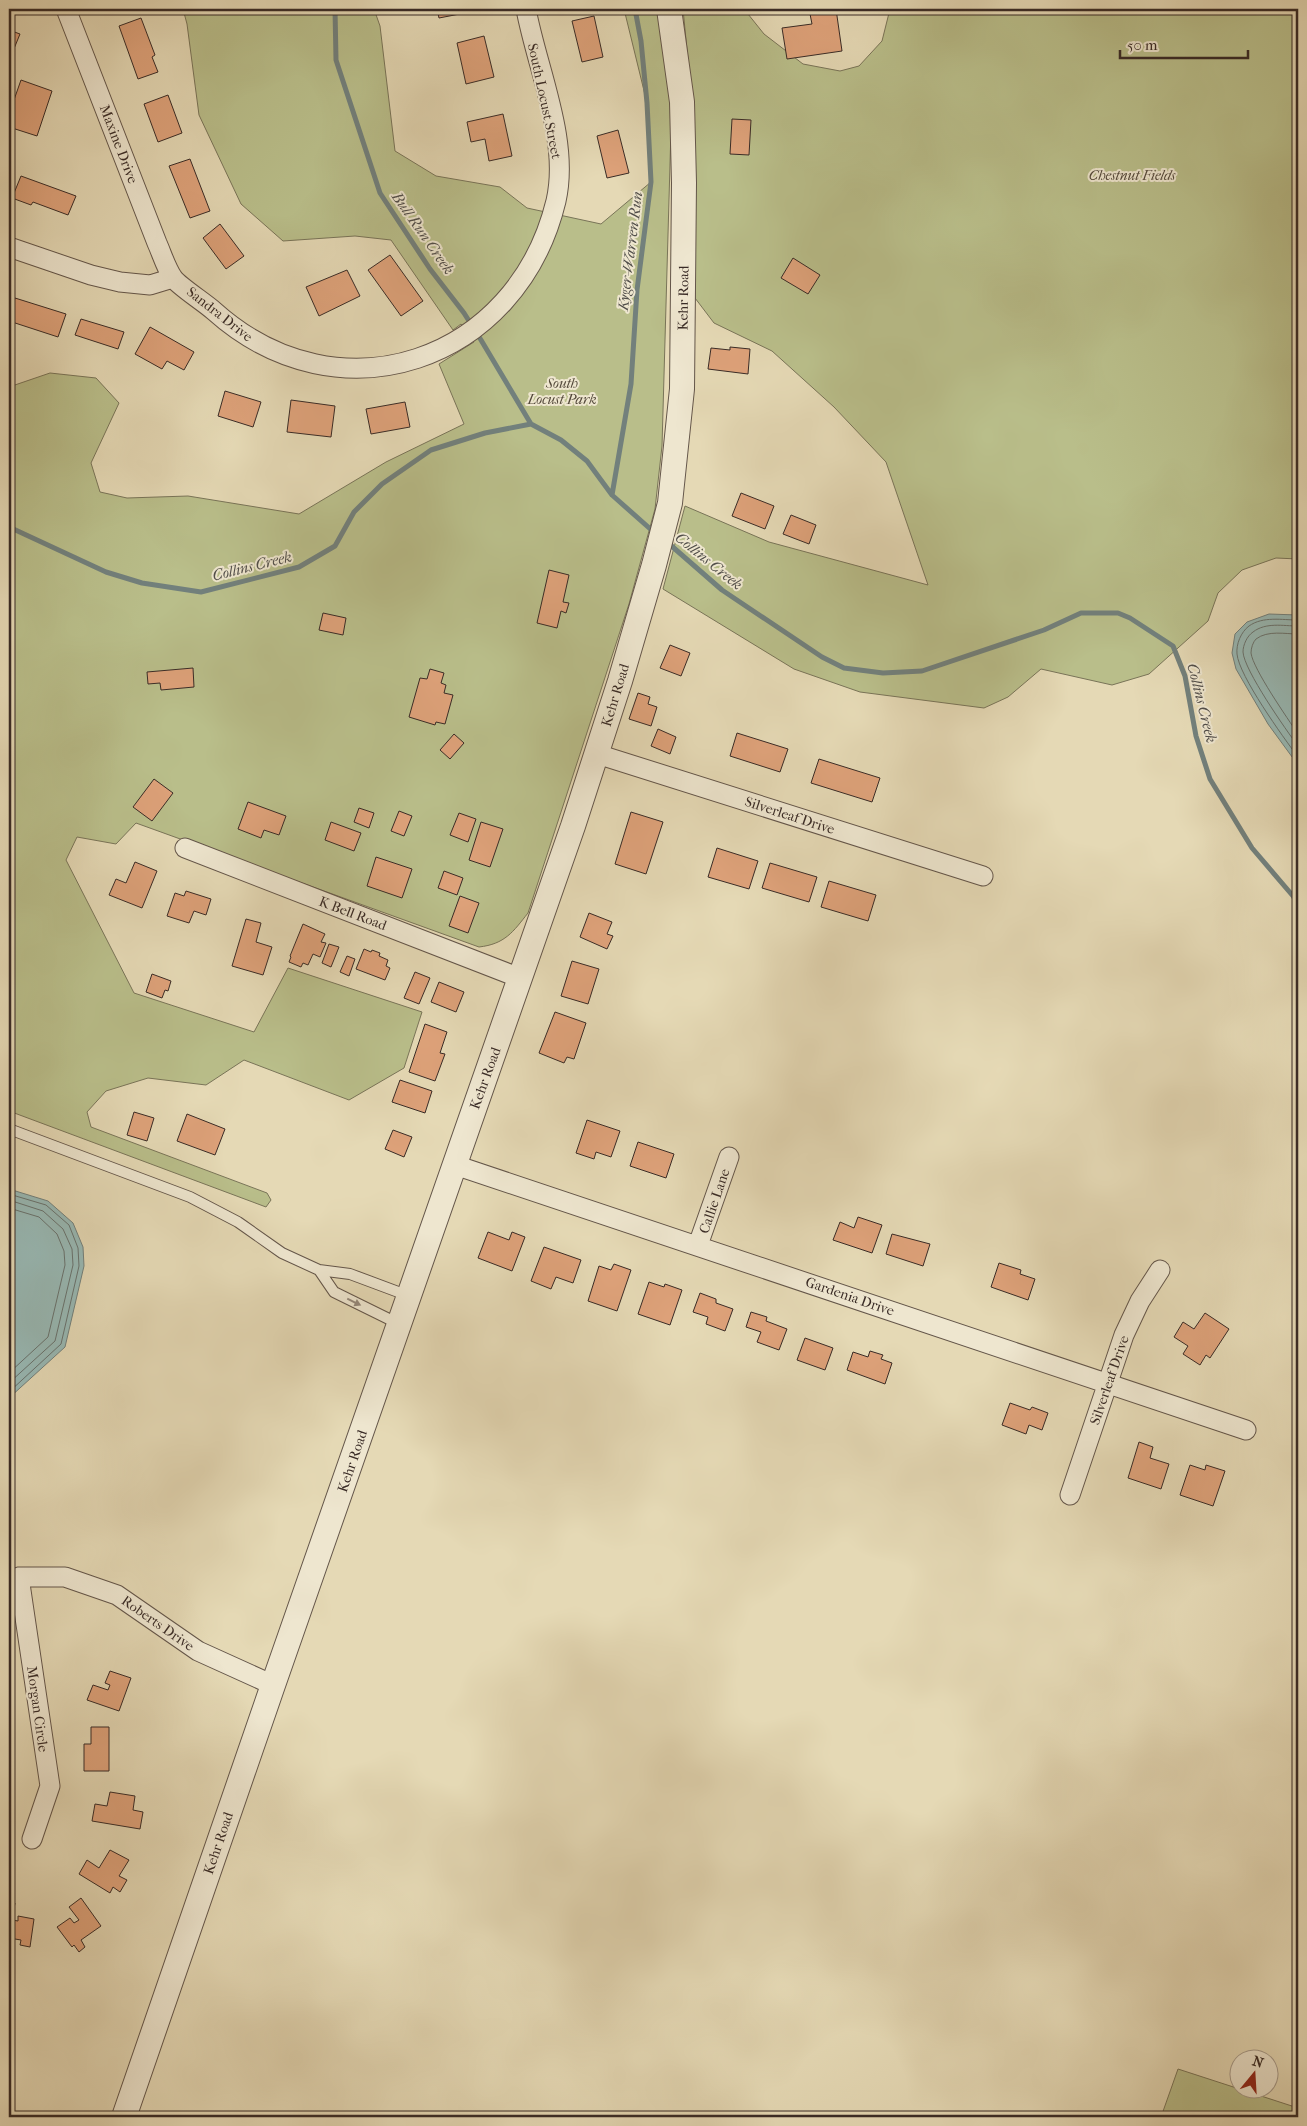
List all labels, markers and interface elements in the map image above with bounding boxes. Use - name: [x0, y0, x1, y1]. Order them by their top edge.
- scale bar: [1120, 28, 1247, 60]
- text: 50 m: [1127, 36, 1158, 54]
- street label: South Locust Street: [524, 42, 565, 160]
- street label: Maxine Drive: [96, 102, 141, 186]
- park label: Chestnut Fields: [1089, 167, 1176, 184]
- water label: Bull Run Creek: [387, 188, 458, 278]
- water label: Kyger-Warren Run: [614, 190, 646, 313]
- street label: Kehr Road: [674, 265, 693, 331]
- street label: Sandra Drive: [183, 283, 256, 345]
- park label: South Locust Park: [526, 375, 597, 408]
- water label: Collins Creek: [672, 528, 746, 594]
- water label: Collins Creek: [210, 547, 294, 585]
- street label: Kehr Road: [598, 661, 633, 729]
- water label: Collins Creek: [1183, 661, 1221, 745]
- street label: Silverleaf Drive: [743, 793, 837, 838]
- street label: K Bell Road: [317, 893, 389, 934]
- street label: Kehr Road: [466, 1044, 505, 1112]
- street label: Callie Lane: [695, 1166, 734, 1236]
- street label: Gardenia Drive: [803, 1273, 896, 1320]
- one-way arrow: [347, 1298, 361, 1306]
- street label: Silverleaf Drive: [1086, 1333, 1133, 1427]
- street label: Kehr Road: [334, 1427, 371, 1495]
- street label: Roberts Drive: [118, 1592, 197, 1655]
- street label: Morgan Circle: [23, 1665, 52, 1753]
- street label: Kehr Road: [200, 1809, 237, 1877]
- north arrow: [1230, 2048, 1280, 2098]
- text: N: [1250, 2052, 1266, 2072]

